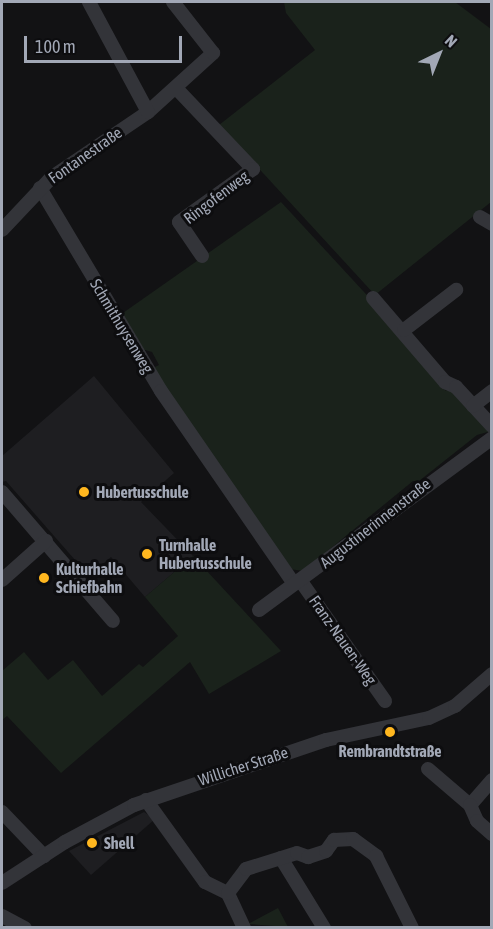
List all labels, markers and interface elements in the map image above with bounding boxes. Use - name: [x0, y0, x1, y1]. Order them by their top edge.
- scale bar: [27, 24, 184, 62]
- north arrow: [409, 24, 469, 84]
- text: N: [442, 31, 461, 51]
- text: 100 m: [35, 36, 76, 57]
- street label: Fontanestraße: [45, 123, 125, 187]
- street label: Ringofenweg: [180, 166, 252, 228]
- street label: Schmithuysenweg: [86, 275, 158, 377]
- street label: Augustinerinnenstraße: [316, 474, 434, 572]
- place label: Hubertusschule: [96, 482, 189, 502]
- marker: Hubertusschule: [77, 485, 91, 499]
- place label: Turnhalle Hubertusschule: [159, 535, 252, 573]
- marker: Turnhalle Hubertusschule: [140, 547, 154, 561]
- place label: Kulturhalle Schiefbahn: [56, 559, 123, 597]
- marker: Kulturhalle Schiefbahn: [37, 571, 51, 585]
- street label: Franz-Nauen-Weg: [305, 592, 381, 688]
- marker: Rembrandtstraße: [383, 725, 397, 739]
- place label: Rembrandtstraße: [338, 741, 442, 761]
- street label: Willicher Straße: [196, 742, 290, 790]
- place label: Shell: [104, 833, 134, 853]
- marker: Shell: [85, 836, 99, 850]

